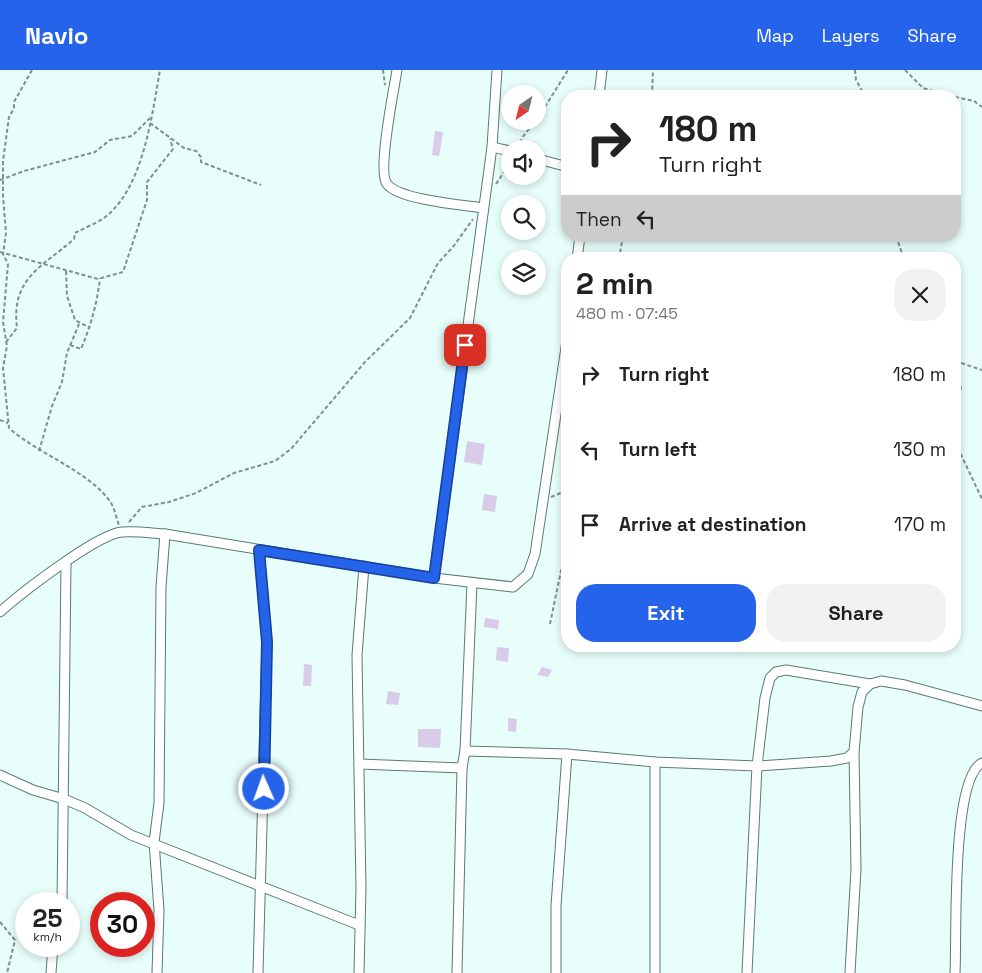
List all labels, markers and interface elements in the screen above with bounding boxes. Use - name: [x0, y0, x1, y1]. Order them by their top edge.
- text: Navio: [25, 20, 89, 51]
- text: Map: [756, 24, 794, 47]
- text: Layers: [822, 24, 879, 47]
- text: Share: [907, 24, 957, 47]
- north arrow: [501, 85, 546, 130]
- map controls: [501, 85, 546, 295]
- text: 180 m: [659, 107, 757, 151]
- icon: right: [576, 110, 641, 175]
- button: sound: [501, 140, 546, 185]
- text: Turn right: [659, 150, 762, 178]
- button: search: [501, 195, 546, 240]
- icon: left: [632, 205, 660, 233]
- text: Then: [576, 207, 622, 232]
- button: layers: [501, 250, 546, 295]
- text: 2 min: [576, 264, 654, 303]
- button: close: [894, 269, 946, 321]
- text: 480 m · 07:45: [576, 303, 678, 324]
- pin: [444, 324, 486, 366]
- icon: arrive: [451, 331, 479, 359]
- icon: right: [576, 361, 604, 389]
- text: Turn right: [619, 362, 709, 387]
- text: 180 m: [893, 362, 946, 387]
- icon: left: [576, 436, 604, 464]
- text: Turn left: [619, 437, 697, 462]
- text: 130 m: [893, 437, 946, 462]
- icon: arrive: [576, 511, 604, 539]
- text: Arrive at destination: [619, 512, 807, 537]
- text: 170 m: [894, 512, 946, 537]
- button: Exit: [576, 584, 756, 642]
- button: Share: [766, 584, 946, 642]
- position arrow: [237, 762, 289, 814]
- speed limit sign: 30: [90, 892, 155, 957]
- text: 25: [33, 902, 62, 934]
- text: km/h: [33, 929, 62, 945]

